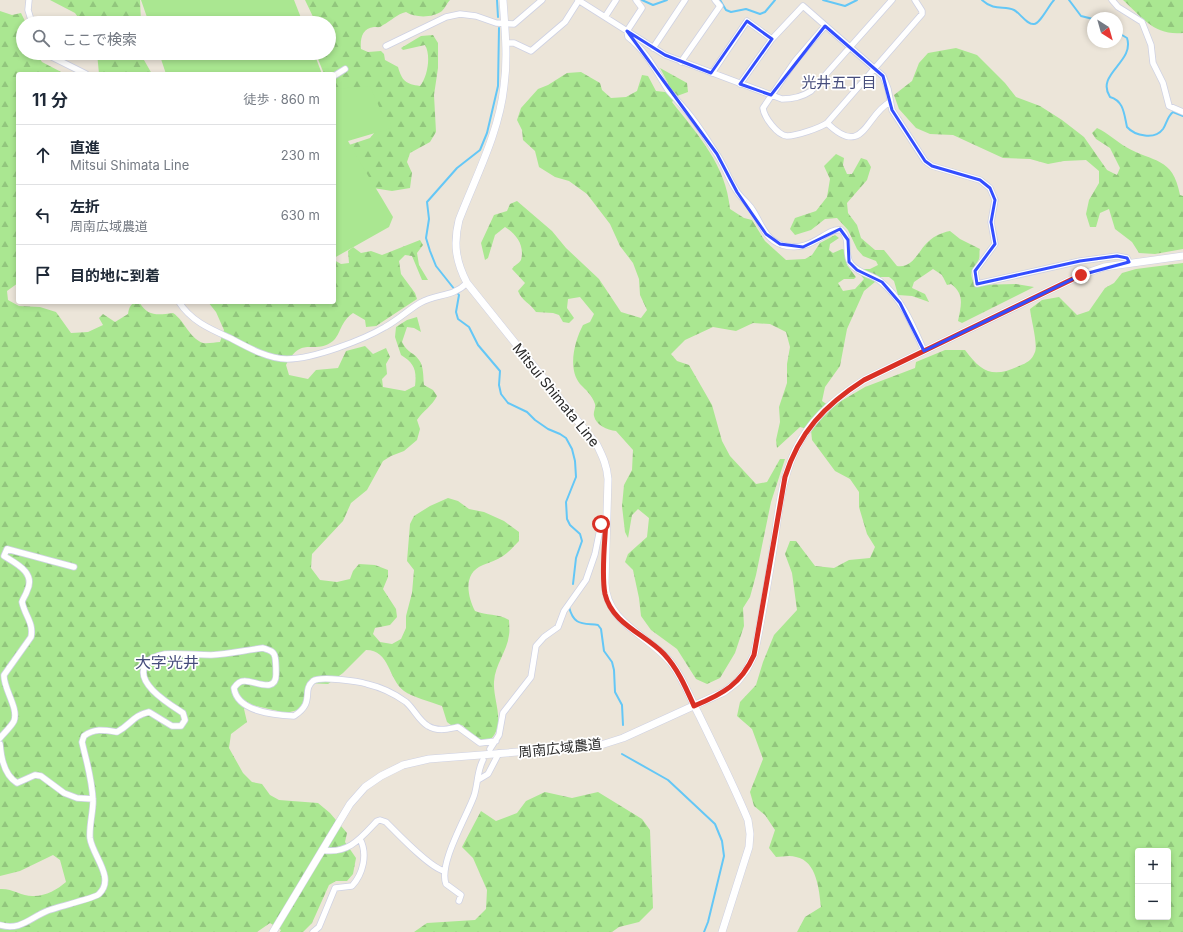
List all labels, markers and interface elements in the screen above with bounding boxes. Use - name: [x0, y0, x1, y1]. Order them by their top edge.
- north arrow: [1087, 12, 1123, 48]
- search box: [16, 16, 336, 60]
- icon: search: [30, 27, 52, 49]
- text: ここで検索: [62, 30, 137, 49]
- district label: 光井五丁目: [801, 73, 877, 92]
- text: 11 分: [32, 90, 68, 110]
- text: 徒歩 · 860 m: [244, 91, 320, 107]
- text: 直進: [70, 138, 100, 157]
- icon: ahead: [32, 144, 54, 166]
- text: 230 m: [281, 147, 320, 163]
- text: Mitsui Shimata Line: [70, 157, 189, 173]
- text: 左折: [70, 197, 100, 216]
- icon: left: [32, 204, 54, 226]
- text: 630 m: [281, 207, 320, 223]
- text: 周南広域農道: [70, 218, 148, 234]
- icon: arrive: [32, 264, 54, 286]
- text: 目的地に到着: [70, 266, 160, 285]
- route end: [1072, 266, 1090, 284]
- street label: Mitsui Shimata Line: [509, 339, 603, 450]
- route start: [592, 515, 610, 533]
- district label: 大字光井: [135, 652, 199, 672]
- street label: 周南広域農道: [517, 735, 603, 760]
- map controls: [1135, 848, 1171, 920]
- button: +: [1135, 848, 1171, 884]
- button: −: [1135, 884, 1171, 920]

